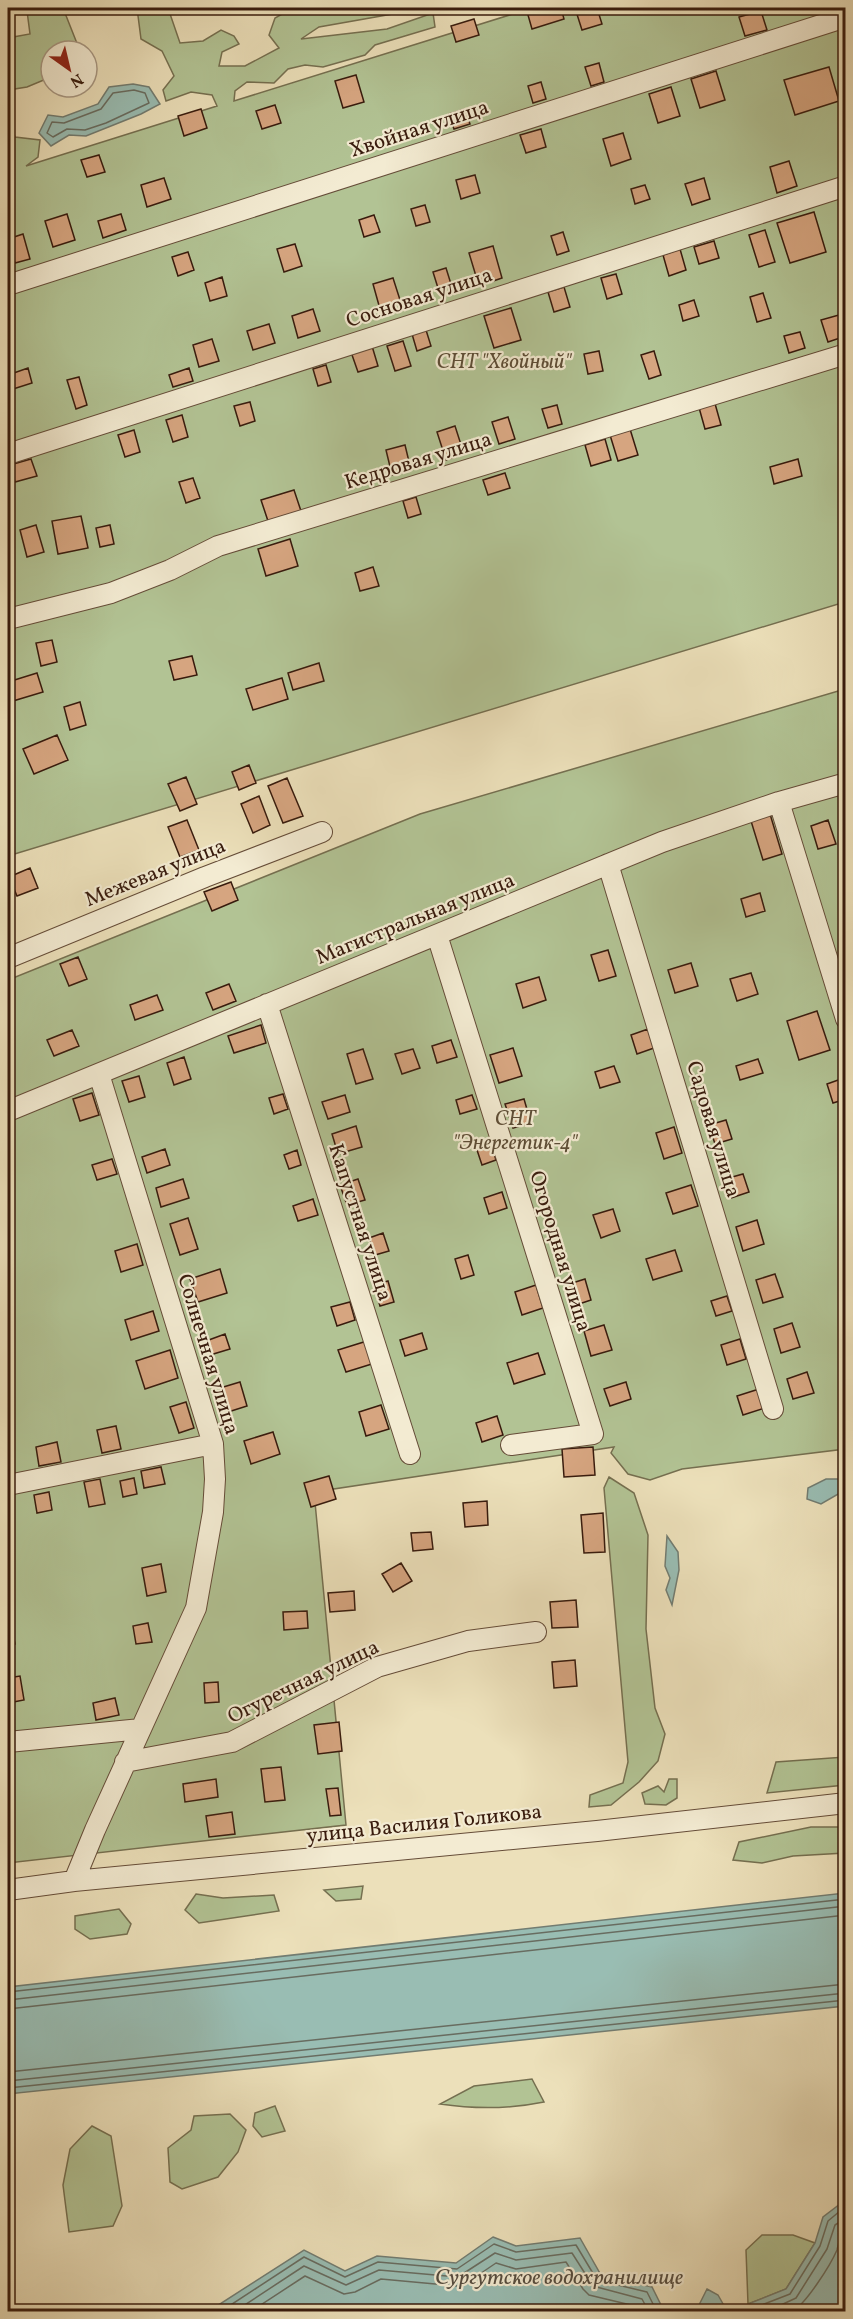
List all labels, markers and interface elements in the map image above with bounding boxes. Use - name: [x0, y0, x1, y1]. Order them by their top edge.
- north arrow: [39, 39, 99, 99]
- text: N: [65, 67, 87, 92]
- street label: Хвойная улица: [346, 93, 493, 166]
- street label: Сосновая улица: [343, 261, 496, 336]
- park label: СНТ "Хвойный": [436, 348, 573, 377]
- street label: Кедровая улица: [341, 425, 496, 498]
- street label: Межевая улица: [81, 832, 230, 915]
- street label: Магистральная улица: [312, 866, 519, 973]
- street label: Садовая улица: [678, 1058, 747, 1201]
- park label: СНТ "Энергетик-4": [453, 1105, 578, 1158]
- street label: Капустная улица: [320, 1140, 399, 1305]
- street label: Огородная улица: [521, 1167, 598, 1335]
- street label: Солнечная улица: [169, 1271, 246, 1438]
- street label: Огуречная улица: [223, 1633, 384, 1732]
- street label: улица Василия Голикова: [305, 1798, 543, 1851]
- water label: Сургутское водохранилище: [435, 2263, 683, 2294]

